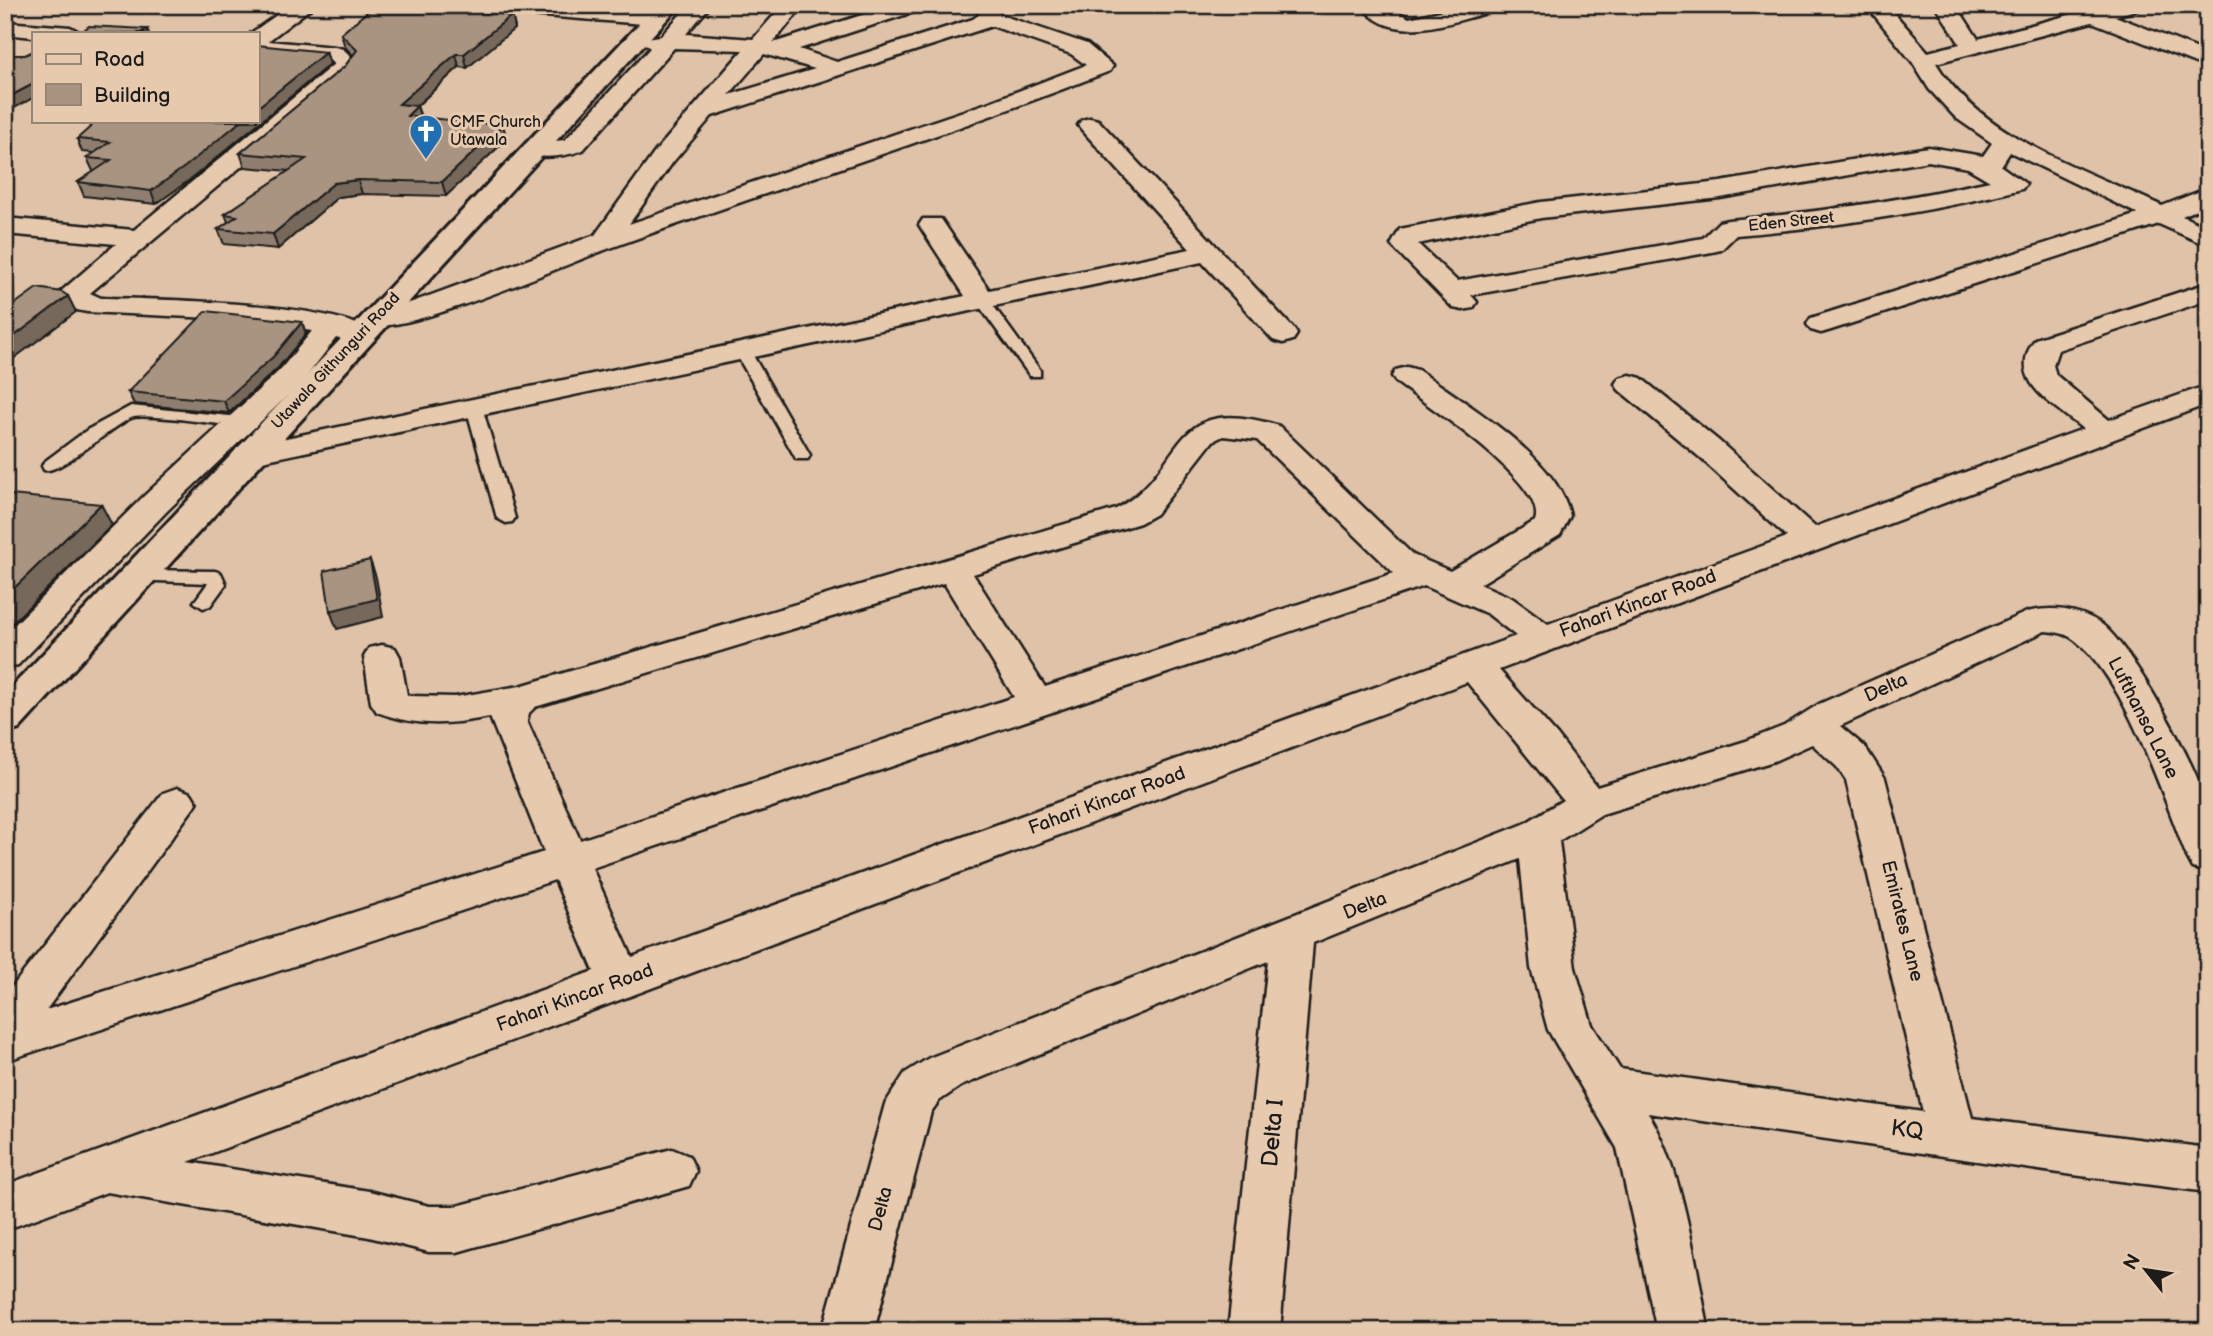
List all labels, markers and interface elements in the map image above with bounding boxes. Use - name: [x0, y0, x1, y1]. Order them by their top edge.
- legend: [32, 32, 259, 122]
- text: Road: [94, 47, 145, 72]
- text: Building: [94, 83, 170, 108]
- church icon: CMF Church Utawala: [407, 112, 445, 161]
- place label: CMF Church Utawala: [450, 113, 541, 150]
- street label: Eden Street: [1747, 208, 1835, 236]
- street label: Utawala Githunguri Road: [268, 289, 404, 433]
- street label: Fahari Kincar Road: [1556, 565, 1720, 643]
- street label: Lufthansa Lane: [2102, 653, 2184, 783]
- street label: Delta: [1861, 668, 1911, 708]
- street label: Fahari Kincar Road: [1025, 762, 1189, 840]
- street label: Emirates Lane: [1876, 858, 1928, 984]
- street label: Delta: [1340, 887, 1390, 925]
- street label: Fahari Kincar Road: [493, 959, 657, 1037]
- street label: Delta I: [1256, 1098, 1290, 1168]
- street label: KQ: [1889, 1114, 1925, 1146]
- street label: Delta: [864, 1184, 898, 1234]
- north arrow: [2112, 1234, 2182, 1304]
- text: N: [2119, 1250, 2146, 1274]

